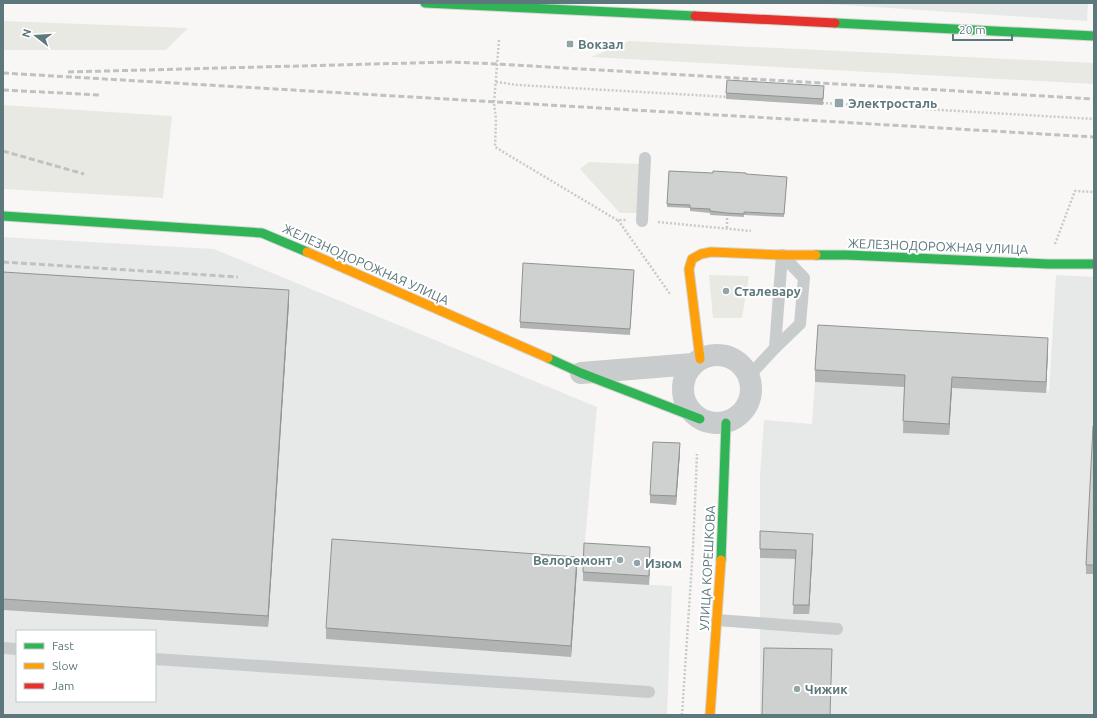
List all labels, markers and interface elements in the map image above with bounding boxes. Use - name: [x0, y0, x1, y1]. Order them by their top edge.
- north arrow: [16, 16, 56, 56]
- scale bar: [953, 16, 1012, 42]
- text: 20 m: [959, 23, 986, 36]
- text: N: [19, 27, 33, 39]
- place label: Вокзал: [578, 37, 623, 51]
- marker: Вокзал: [565, 39, 575, 49]
- place label: Электросталь: [848, 96, 937, 110]
- marker: Электросталь: [833, 97, 845, 109]
- street label: ЖЕЛЕЗНОДОРОЖНАЯ УЛИЦА: [281, 221, 452, 307]
- street label: ЖЕЛЕЗНОДОРОЖНАЯ УЛИЦА: [848, 236, 1029, 256]
- place label: Сталевару: [734, 284, 801, 298]
- marker: Сталевару: [721, 286, 731, 296]
- street label: УЛИЦА КОРЕШКОВА: [697, 504, 717, 631]
- place label: Велоремонт: [533, 553, 612, 567]
- marker: Велоремонт: [615, 555, 625, 565]
- place label: Изюм: [645, 556, 682, 570]
- marker: Изюм: [632, 558, 642, 568]
- legend: [16, 630, 156, 702]
- text: Fast: [52, 639, 74, 652]
- text: Slow: [52, 659, 78, 672]
- text: Jam: [52, 679, 74, 692]
- place label: Чижик: [805, 682, 848, 696]
- marker: Чижик: [792, 684, 802, 694]

